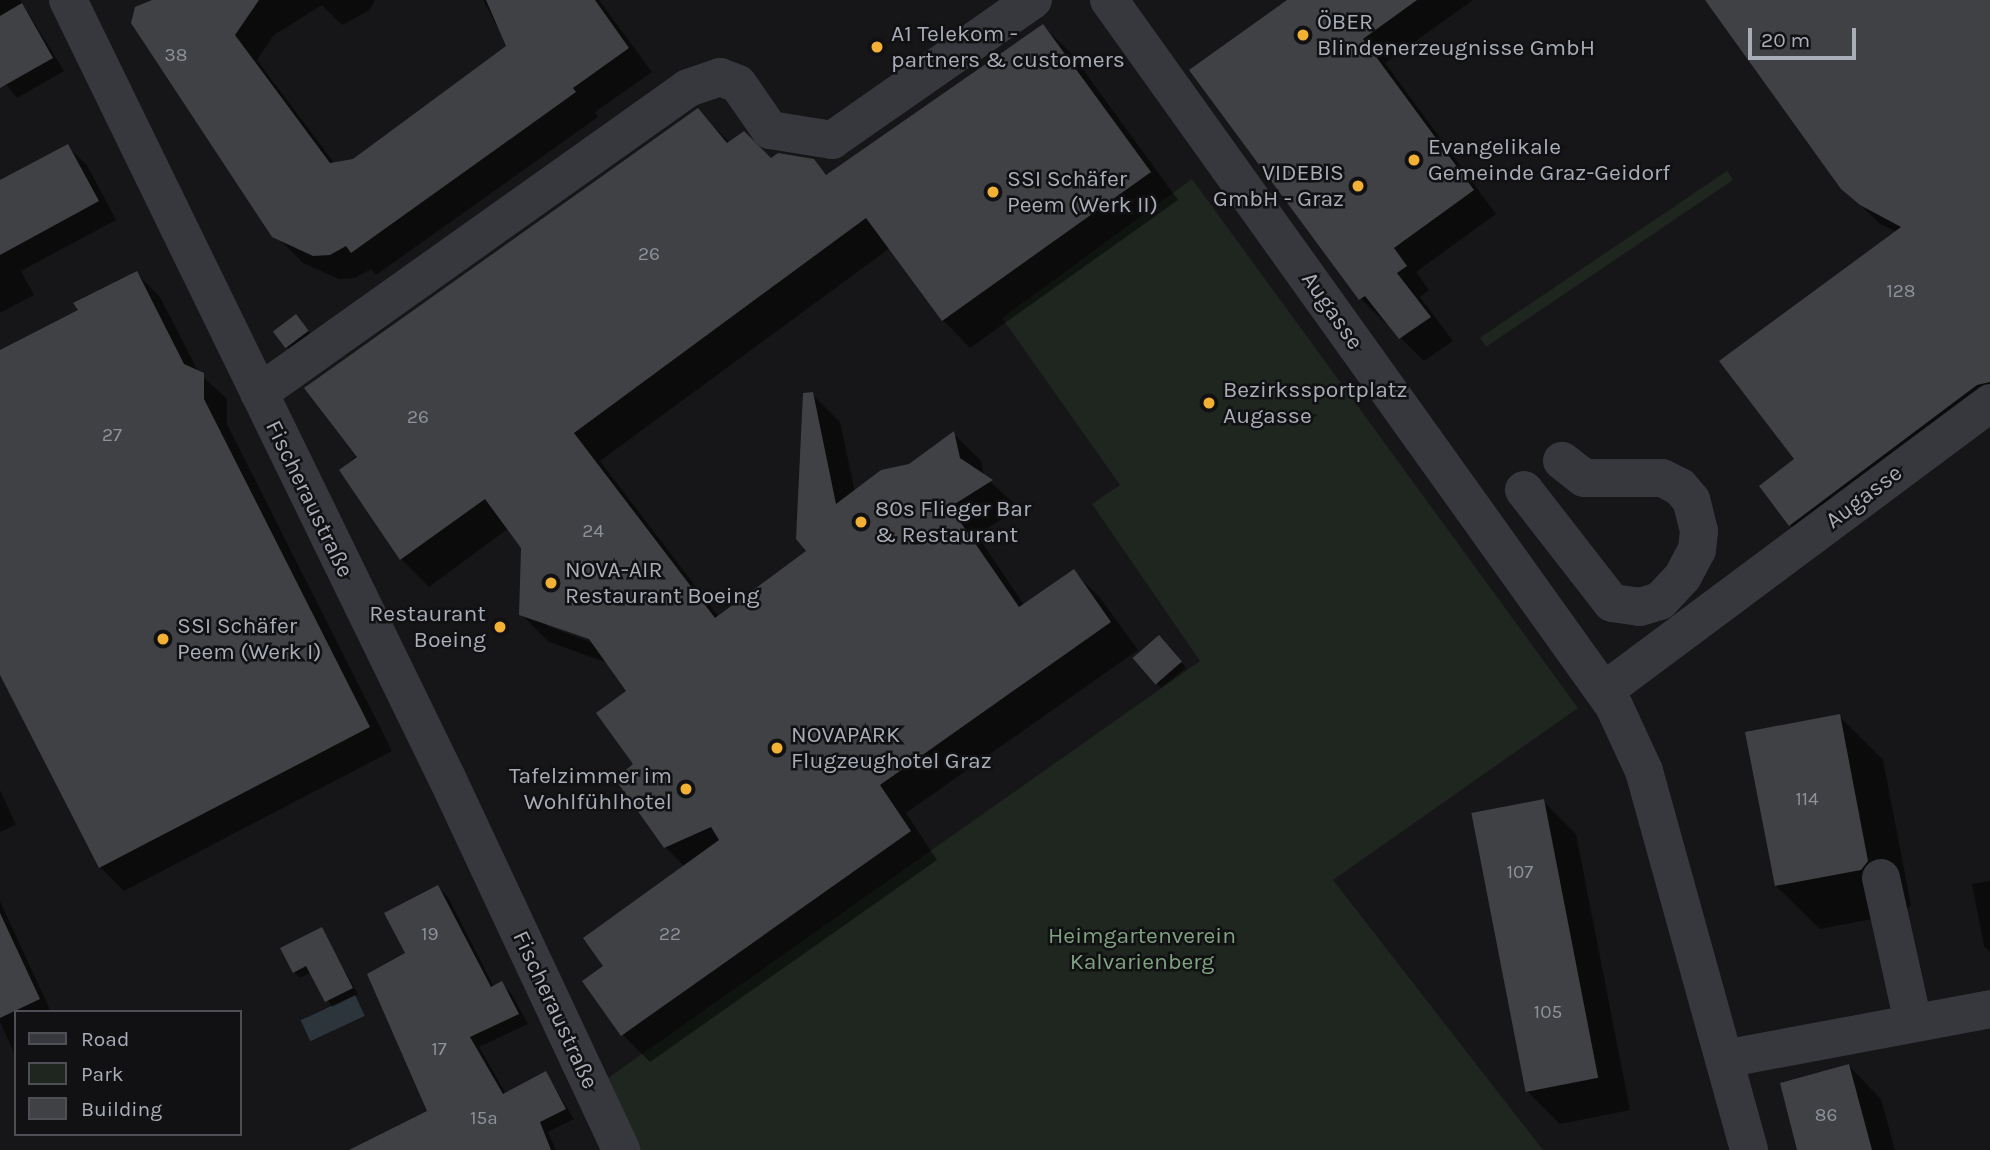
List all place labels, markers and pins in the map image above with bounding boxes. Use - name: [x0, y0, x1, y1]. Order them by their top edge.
- place label: ÖBER Blindenerzeugnisse GmbH: [1317, 8, 1595, 62]
- place label: A1 Telekom - partners & customers: [891, 20, 1125, 74]
- marker: ÖBER Blindenerzeugnisse GmbH: [1295, 27, 1311, 43]
- marker: A1 Telekom - partners & customers: [869, 39, 885, 55]
- place label: Evangelikale Gemeinde Graz-Geidorf: [1428, 133, 1670, 187]
- marker: Evangelikale Gemeinde Graz-Geidorf: [1406, 152, 1422, 168]
- place label: VIDEBIS GmbH - Graz: [1213, 159, 1344, 213]
- place label: SSI Schäfer Peem (Werk II): [1007, 165, 1158, 219]
- marker: VIDEBIS GmbH - Graz: [1350, 178, 1366, 194]
- marker: SSI Schäfer Peem (Werk II): [985, 184, 1001, 200]
- place label: Bezirkssportplatz Augasse: [1223, 376, 1407, 430]
- marker: Bezirkssportplatz Augasse: [1201, 395, 1217, 411]
- place label: 80s Flieger Bar & Restaurant: [875, 495, 1031, 549]
- marker: 80s Flieger Bar & Restaurant: [853, 514, 869, 530]
- place label: NOVA-AIR Restaurant Boeing: [565, 556, 760, 610]
- marker: NOVA-AIR Restaurant Boeing: [543, 575, 559, 591]
- place label: Restaurant Boeing: [369, 600, 486, 654]
- place label: SSI Schäfer Peem (Werk I): [177, 612, 321, 666]
- marker: Restaurant Boeing: [492, 619, 508, 635]
- marker: SSI Schäfer Peem (Werk I): [155, 631, 171, 647]
- place label: NOVAPARK Flugzeughotel Graz: [791, 721, 992, 775]
- marker: NOVAPARK Flugzeughotel Graz: [769, 740, 785, 756]
- place label: Tafelzimmer im Wohlfühlhotel: [509, 762, 672, 816]
- marker: Tafelzimmer im Wohlfühlhotel: [678, 781, 694, 797]

